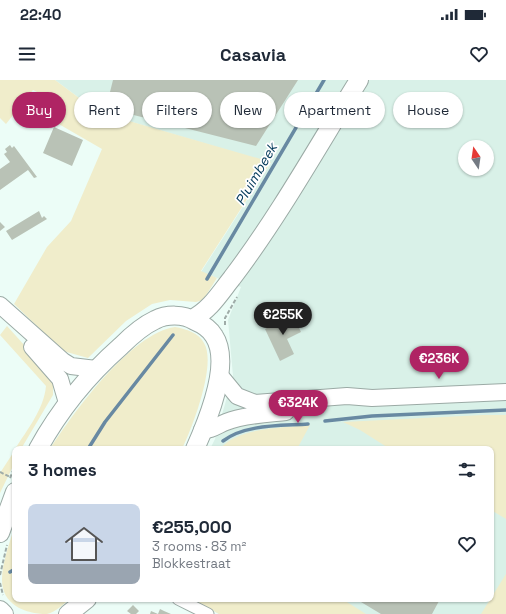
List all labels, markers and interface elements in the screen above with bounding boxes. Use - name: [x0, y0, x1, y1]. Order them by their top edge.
- text: 22:40: [20, 5, 62, 24]
- icon: menu: [16, 43, 38, 65]
- text: Casavia: [220, 43, 286, 66]
- icon: heart: [468, 43, 490, 65]
- chip: Buy: [12, 92, 66, 128]
- chip: Rent: [74, 92, 134, 128]
- chip: Filters: [142, 92, 212, 128]
- chip: New: [220, 92, 276, 128]
- chip: Apartment: [284, 92, 385, 128]
- chip: House: [393, 92, 463, 128]
- water label: Pluimbeek: [231, 138, 282, 208]
- north arrow: [458, 140, 494, 176]
- map controls: [458, 140, 494, 176]
- pin: €255K: [255, 302, 311, 336]
- text: €255K: [263, 306, 303, 323]
- pin: €236K: [411, 346, 467, 380]
- text: €236K: [419, 350, 459, 367]
- pin: €324K: [270, 390, 326, 424]
- text: €324K: [278, 394, 318, 411]
- text: 3 homes: [28, 459, 97, 481]
- icon: filters: [456, 459, 478, 481]
- text: €255,000: [152, 516, 232, 538]
- icon: home: [60, 520, 108, 568]
- icon: heart: [456, 533, 478, 555]
- text: 3 rooms · 83 m²: [152, 538, 246, 555]
- text: Blokkestraat: [152, 555, 231, 572]

